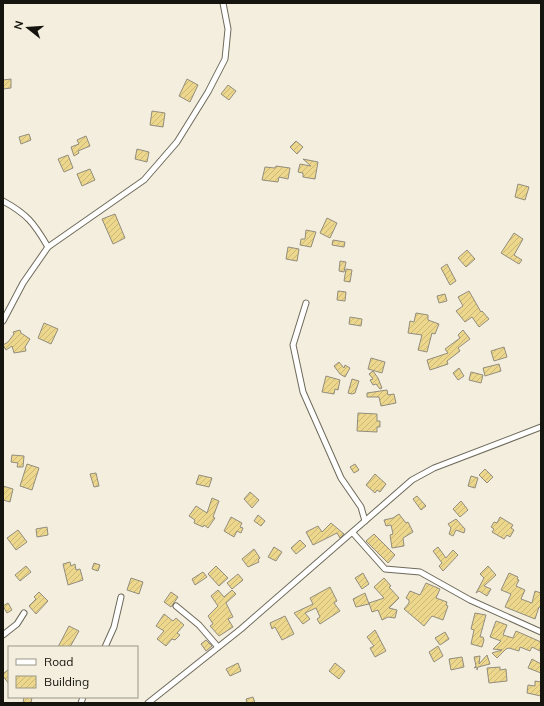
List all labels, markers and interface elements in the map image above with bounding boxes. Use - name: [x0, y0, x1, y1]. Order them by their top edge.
- north arrow: [8, 8, 48, 48]
- text: N: [11, 19, 26, 31]
- legend: [8, 646, 138, 698]
- text: Road: [44, 654, 73, 669]
- text: Building: [44, 674, 89, 689]

